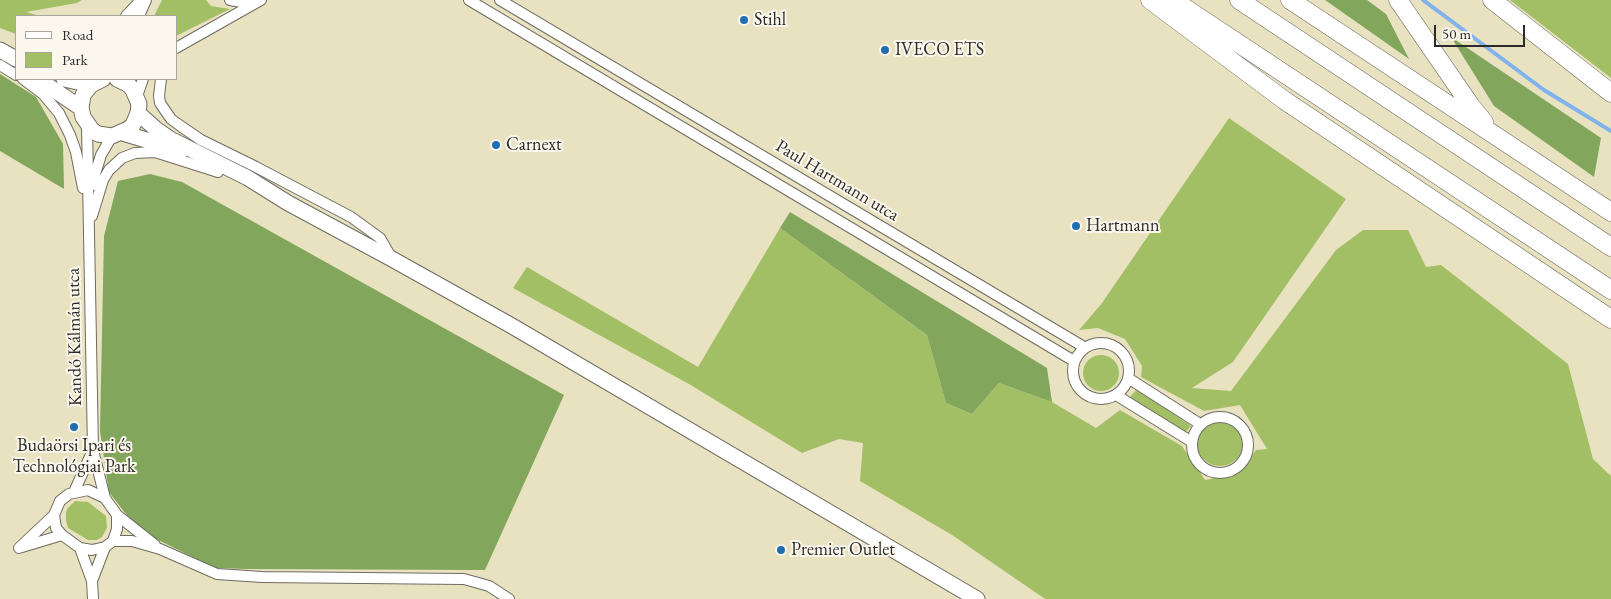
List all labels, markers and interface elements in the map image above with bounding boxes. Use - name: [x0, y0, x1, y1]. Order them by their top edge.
- place label: Stihl: [754, 9, 786, 31]
- marker: Stihl: [738, 14, 750, 26]
- legend: [15, 15, 178, 80]
- scale bar: [1436, 15, 1527, 47]
- text: 50 m: [1442, 24, 1471, 43]
- text: Road: [62, 25, 93, 44]
- place label: IVECO ETS: [895, 39, 984, 61]
- marker: IVECO ETS: [879, 44, 891, 56]
- text: Park: [62, 50, 88, 69]
- place label: Carnext: [506, 134, 562, 156]
- street label: Paul Hartmann utca: [771, 136, 903, 226]
- marker: Carnext: [490, 139, 502, 151]
- place label: Hartmann: [1086, 215, 1160, 237]
- marker: Hartmann: [1070, 220, 1082, 232]
- street label: Kandó Kálmán utca: [63, 268, 87, 406]
- marker: Budaörsi Ipari és Technológiai Park: [68, 421, 80, 433]
- place label: Budaörsi Ipari és Technológiai Park: [12, 435, 136, 478]
- place label: Premier Outlet: [791, 539, 895, 561]
- marker: Premier Outlet: [775, 544, 787, 556]

